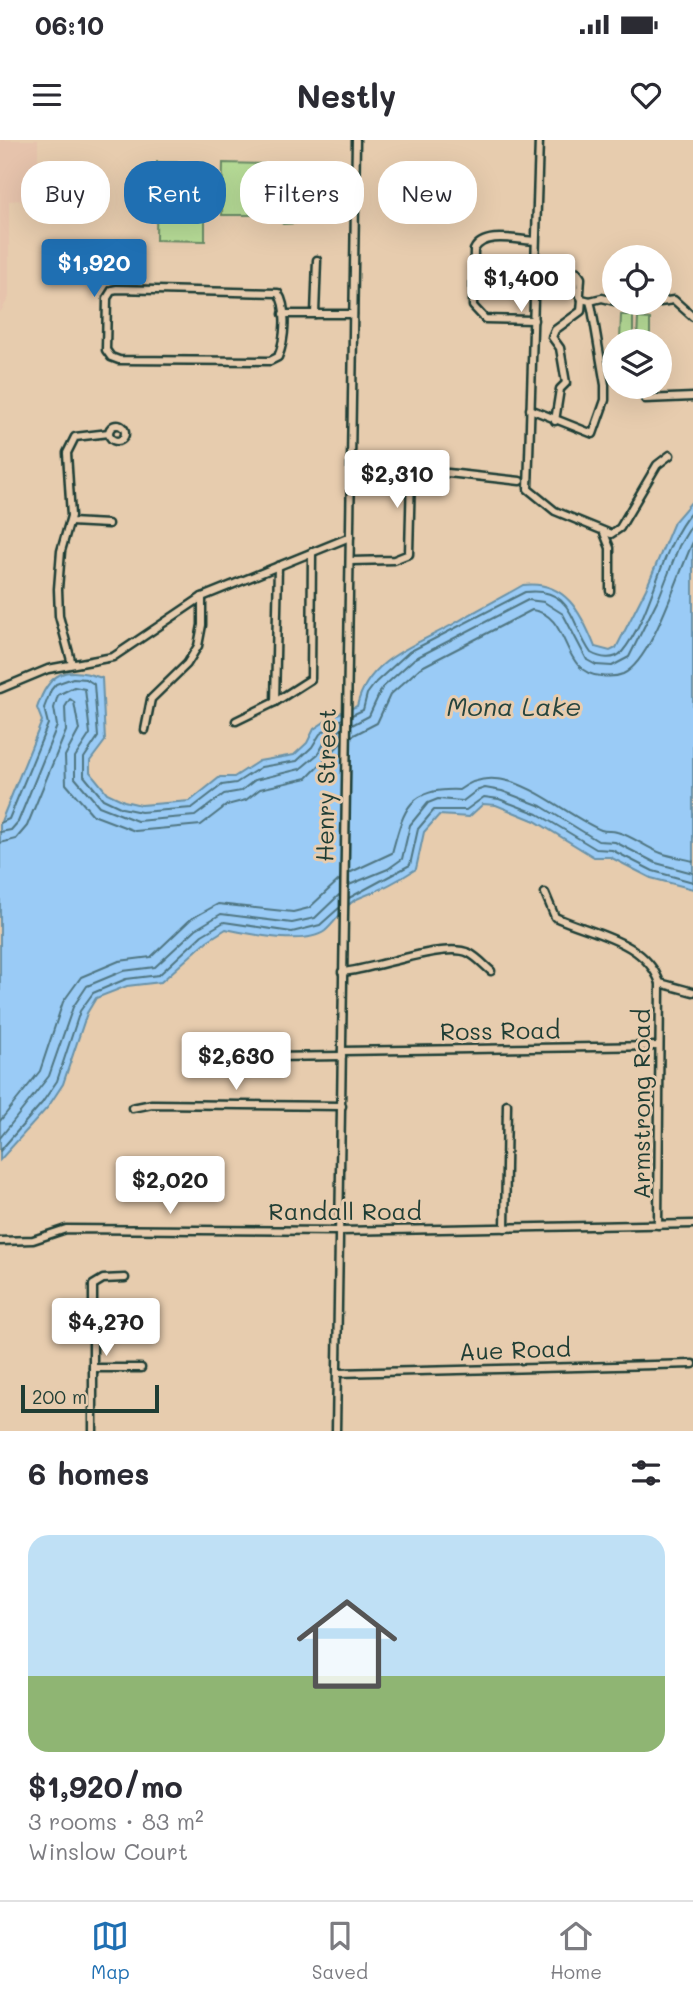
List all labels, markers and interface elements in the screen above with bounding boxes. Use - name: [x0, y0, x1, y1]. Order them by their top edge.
- text: 06:10: [35, 8, 104, 42]
- text: Nestly: [297, 74, 396, 116]
- icon: menu: [28, 76, 66, 114]
- icon: heart: [627, 76, 665, 114]
- chip: Buy: [21, 161, 110, 224]
- chip: Rent: [124, 161, 226, 224]
- chip: Filters: [240, 161, 364, 224]
- chip: New: [378, 161, 477, 224]
- pin: $1,920: [37, 240, 151, 299]
- map controls: [602, 245, 672, 399]
- button: locate: [602, 245, 672, 315]
- text: $1,920: [58, 247, 130, 277]
- pin: $1,400: [464, 254, 578, 314]
- text: $1,400: [483, 262, 559, 292]
- button: layers: [602, 329, 672, 399]
- pin: $2,310: [340, 450, 454, 510]
- text: $2,310: [361, 458, 433, 488]
- water label: Mona Lake: [447, 689, 581, 723]
- street label: Henry Street: [308, 708, 342, 862]
- street label: Armstrong Road: [625, 1009, 656, 1199]
- street label: Ross Road: [440, 1013, 560, 1047]
- pin: $2,630: [179, 1032, 293, 1092]
- text: $2,630: [198, 1040, 274, 1070]
- pin: $2,020: [113, 1156, 227, 1216]
- text: $2,020: [132, 1164, 208, 1194]
- street label: Randall Road: [268, 1195, 422, 1226]
- pin: $4,270: [49, 1298, 163, 1358]
- text: $4,270: [68, 1306, 144, 1336]
- street label: Aue Road: [458, 1332, 572, 1366]
- scale bar: [21, 1382, 159, 1414]
- text: 200 m: [32, 1384, 87, 1409]
- text: 6 homes: [28, 1453, 149, 1493]
- icon: filters: [627, 1454, 665, 1492]
- icon: home: [284, 1581, 410, 1707]
- text: $1,920/mo: [28, 1766, 183, 1806]
- text: 3 rooms · 83 m²: [28, 1806, 204, 1836]
- text: Winslow Court: [28, 1836, 188, 1866]
- tab: Map: [91, 1917, 130, 1984]
- tab: Saved: [312, 1917, 368, 1984]
- tab: Home: [550, 1917, 602, 1984]

